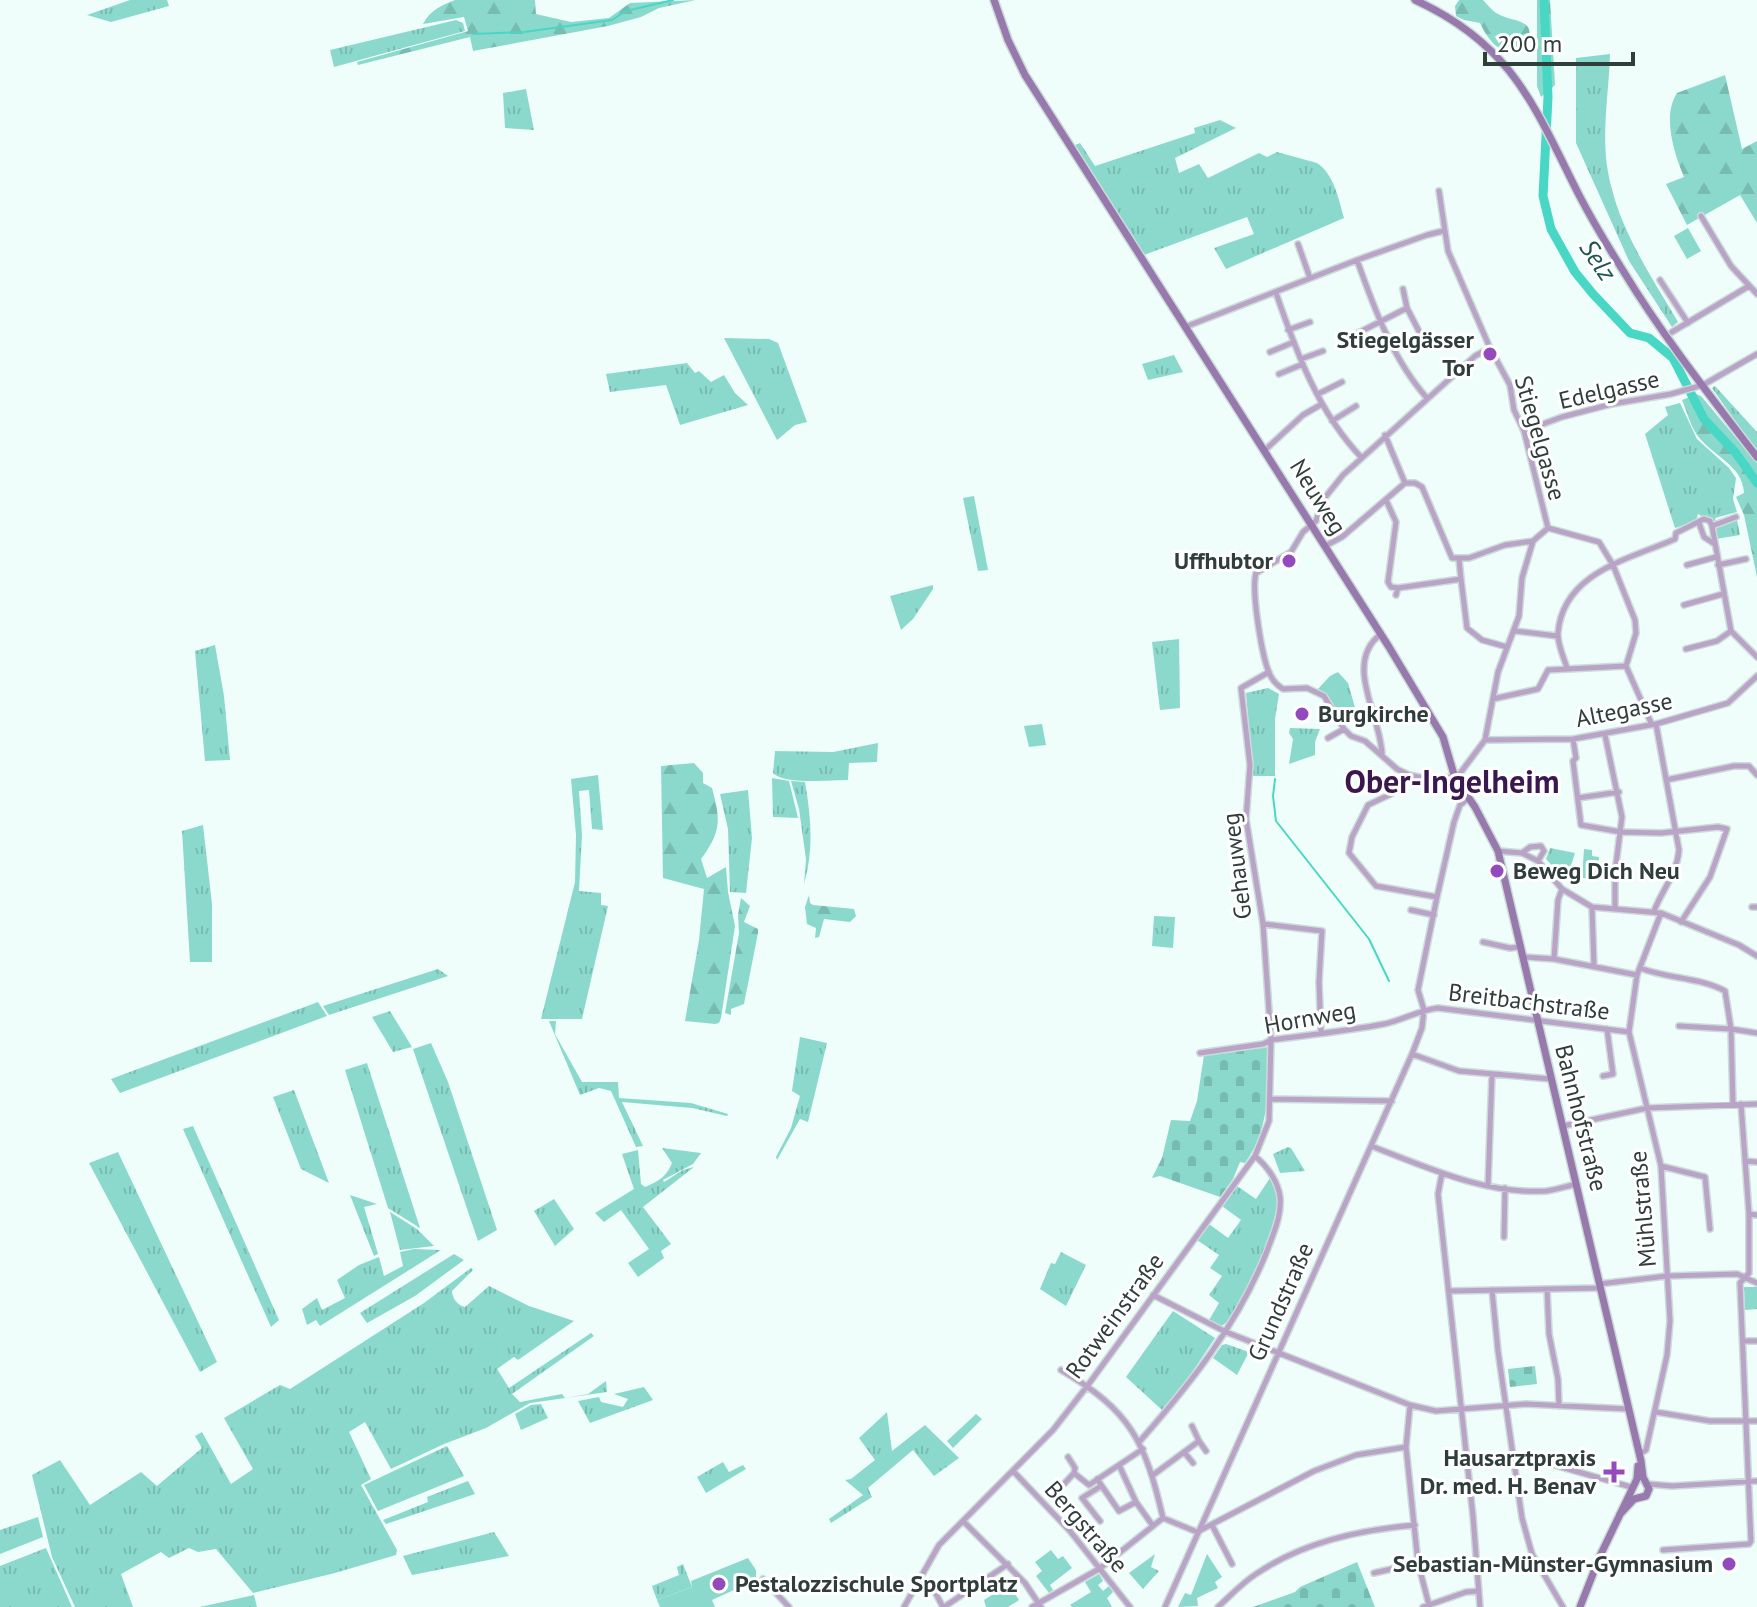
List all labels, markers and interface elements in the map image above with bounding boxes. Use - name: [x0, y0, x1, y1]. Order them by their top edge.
- scale bar: [1485, 16, 1633, 66]
- text: 200 m: [1497, 28, 1562, 59]
- water label: Selz: [1573, 233, 1625, 288]
- place label: Stiegelgässer Tor: [1337, 324, 1475, 383]
- marker: Stiegelgässer Tor: [1481, 345, 1499, 363]
- street label: Edelgasse: [1556, 363, 1662, 416]
- street label: Stiegelgasse: [1508, 372, 1573, 504]
- street label: Neuweg: [1283, 453, 1354, 540]
- place label: Uffhubtor: [1174, 545, 1274, 576]
- marker: Uffhubtor: [1280, 552, 1298, 570]
- street label: Altegasse: [1573, 685, 1675, 734]
- place label: Burgkirche: [1318, 698, 1429, 729]
- marker: Burgkirche: [1293, 705, 1311, 723]
- district label: Ober-Ingelheim: [1344, 760, 1560, 802]
- street label: Gehauweg: [1215, 811, 1258, 921]
- place label: Beweg Dich Neu: [1513, 855, 1680, 886]
- marker: Beweg Dich Neu: [1488, 862, 1506, 880]
- street label: Breitbachstraße: [1447, 976, 1612, 1027]
- street label: Hornweg: [1262, 994, 1358, 1041]
- street label: Bahnhofstraße: [1548, 1041, 1615, 1195]
- street label: Mühlstraße: [1622, 1150, 1663, 1269]
- street label: Grundstraße: [1241, 1238, 1320, 1366]
- street label: Rotweinstraße: [1059, 1247, 1171, 1385]
- place label: Hausarztpraxis Dr. med. H. Benav: [1420, 1442, 1597, 1501]
- marker: Hausarztpraxis Dr. med. H. Benav: [1603, 1461, 1625, 1483]
- street label: Bergstraße: [1038, 1474, 1135, 1579]
- place label: Sebastian-Münster-Gymnasium: [1393, 1548, 1713, 1579]
- marker: Sebastian-Münster-Gymnasium: [1720, 1555, 1738, 1573]
- place label: Pestalozzischule Sportplatz: [735, 1568, 1018, 1599]
- marker: Pestalozzischule Sportplatz: [710, 1575, 728, 1593]

